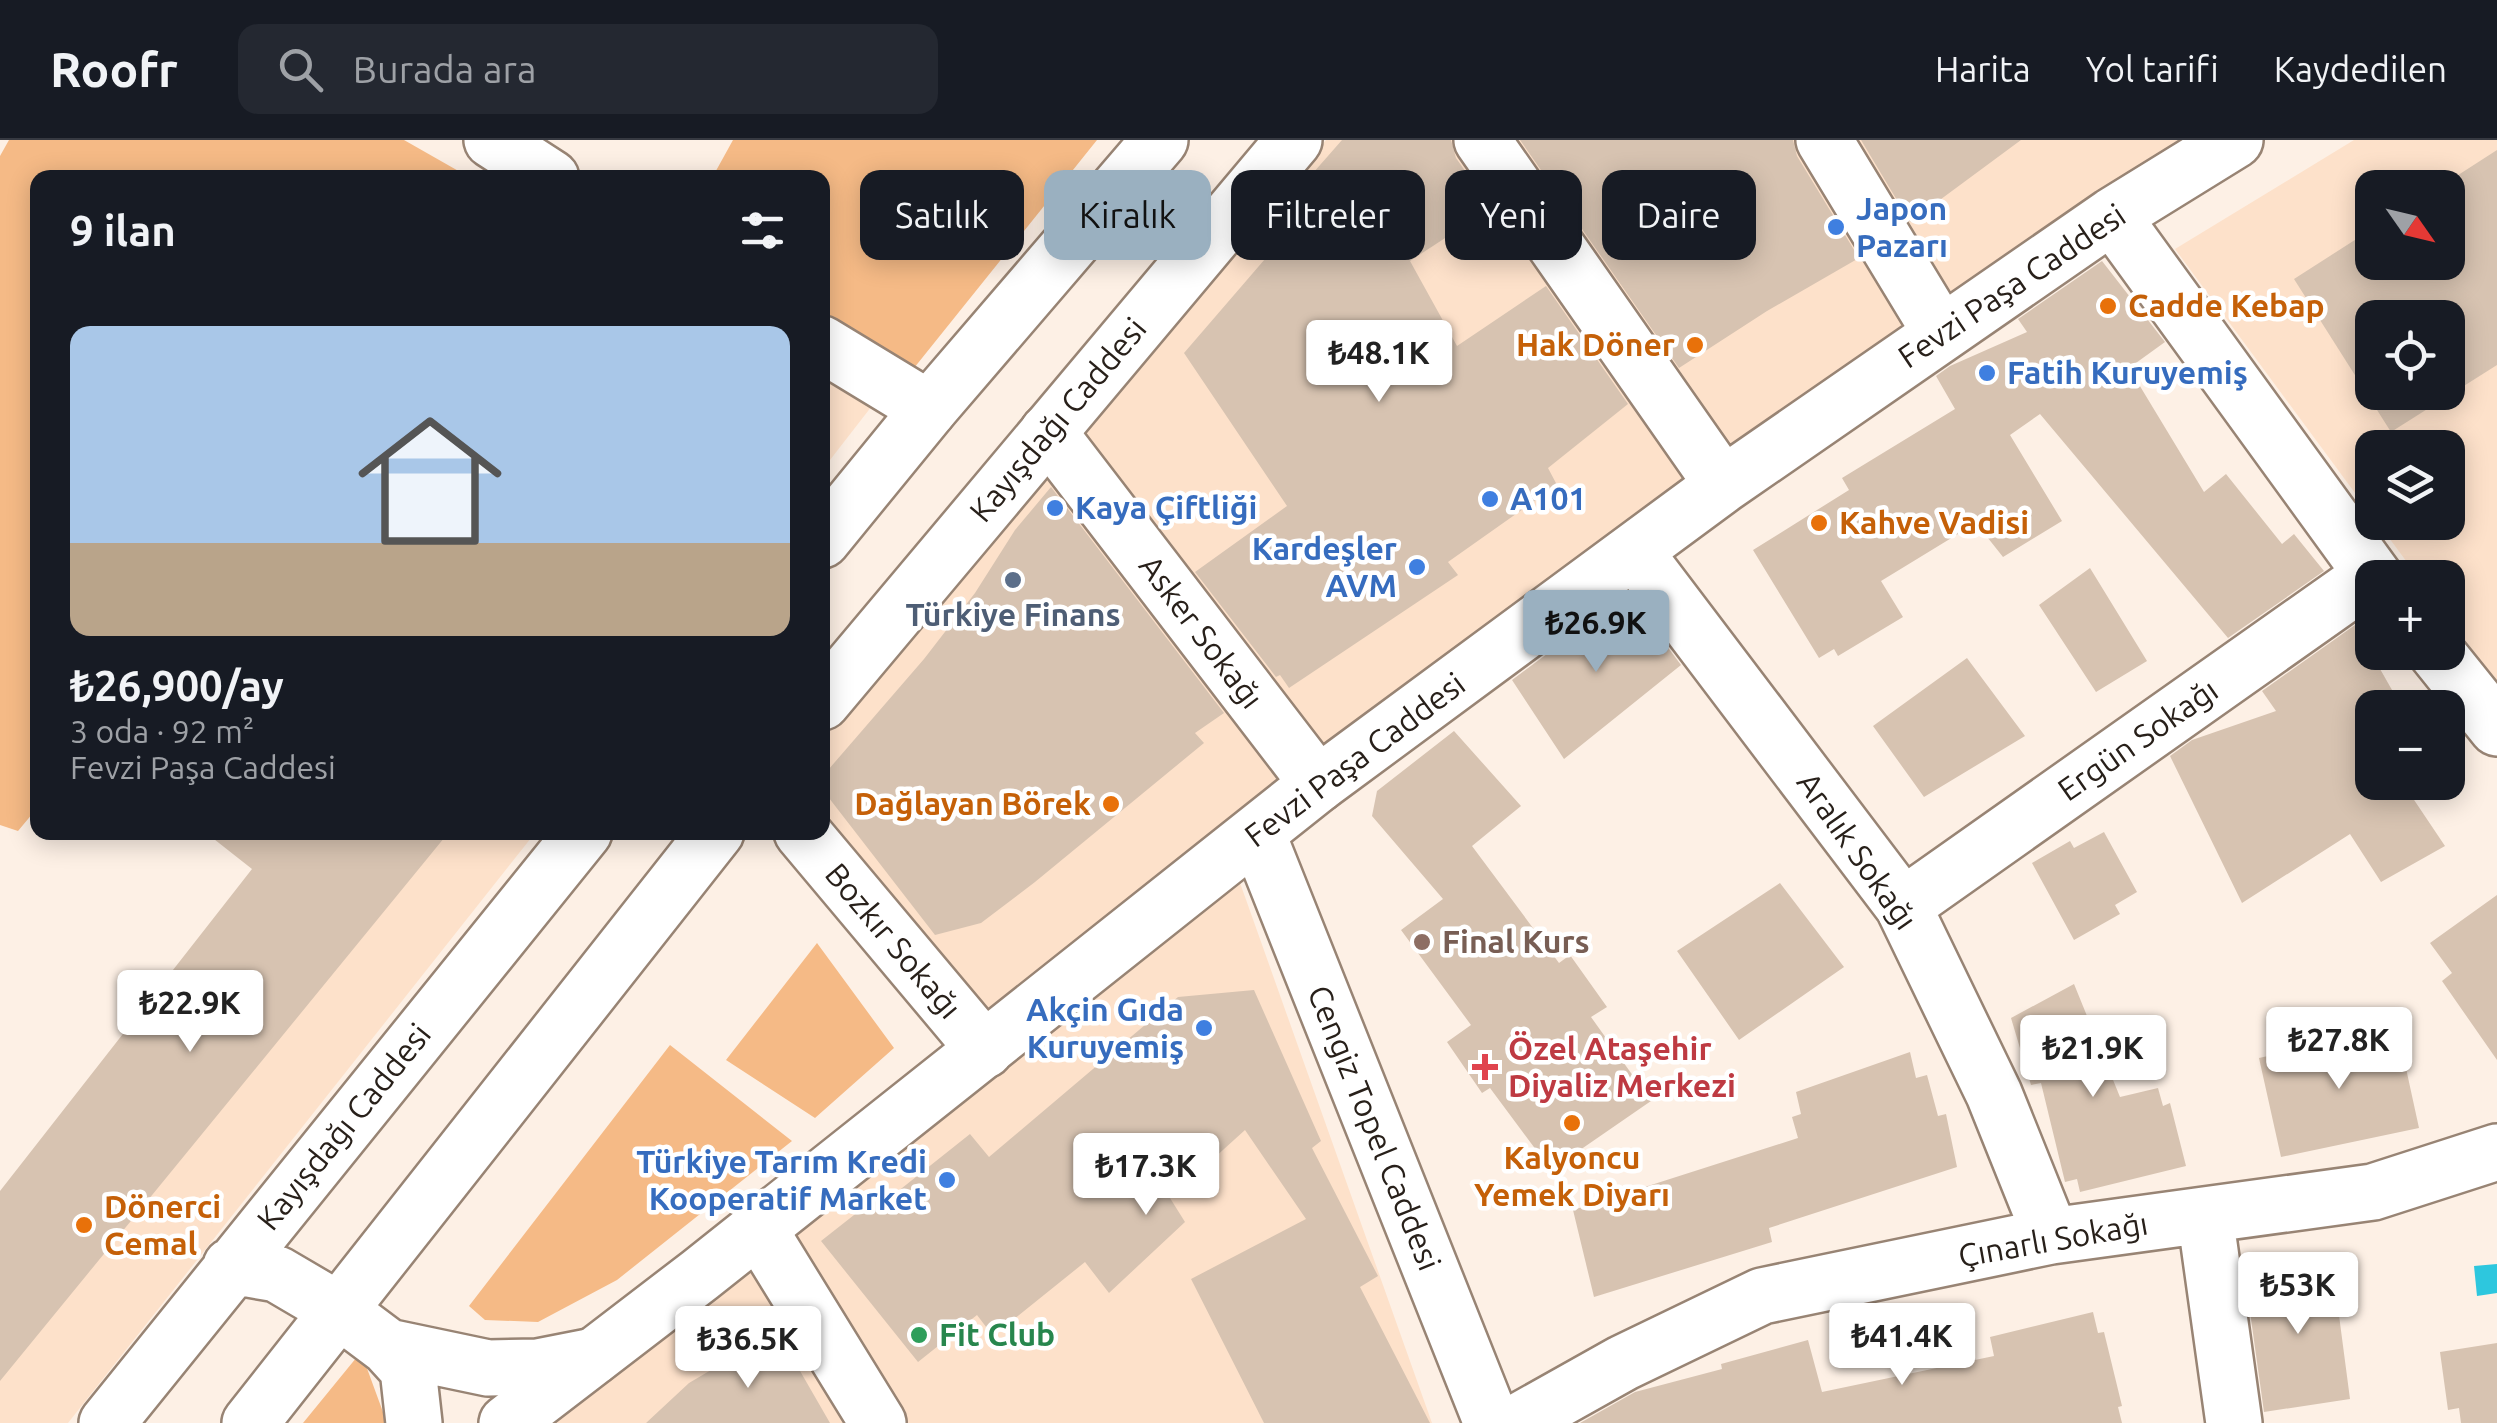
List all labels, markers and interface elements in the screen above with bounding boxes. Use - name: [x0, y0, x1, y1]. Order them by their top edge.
- search box: [238, 24, 938, 114]
- text: Roofr: [50, 42, 178, 96]
- icon: search: [273, 42, 328, 97]
- text: Burada ara: [353, 48, 536, 90]
- text: Harita: [1935, 49, 2031, 89]
- text: Yol tarifi: [2086, 49, 2219, 89]
- text: Kaydedilen: [2274, 49, 2447, 89]
- chip: Satılık: [860, 170, 1024, 260]
- chip: Kiralık: [1044, 170, 1211, 260]
- chip: Filtreler: [1231, 170, 1425, 260]
- chip: Yeni: [1445, 170, 1582, 260]
- chip: Daire: [1602, 170, 1756, 260]
- north arrow: [2355, 170, 2465, 280]
- map controls: [2355, 170, 2465, 800]
- place label: Japon Pazarı: [1856, 190, 1948, 263]
- street label: Fevzi Paşa Caddesi: [1891, 196, 2132, 374]
- icon: filters: [735, 203, 790, 258]
- text: 9 ilan: [70, 207, 176, 254]
- marker: Japon Pazarı: [1825, 216, 1847, 238]
- place label: Cadde Kebap: [2128, 287, 2325, 323]
- marker: Cadde Kebap: [2097, 295, 2119, 317]
- button: locate: [2355, 300, 2465, 410]
- street label: Kayışdağı Caddesi: [962, 310, 1153, 528]
- pin: ₺48.1K: [1298, 320, 1460, 405]
- place label: Hak Döner: [1516, 326, 1675, 362]
- text: ₺48.1K: [1328, 334, 1430, 370]
- marker: Hak Döner: [1684, 334, 1706, 356]
- place label: Fatih Kuruyemiş: [2007, 354, 2248, 391]
- marker: Fatih Kuruyemiş: [1976, 362, 1998, 384]
- icon: home: [340, 391, 520, 571]
- button: layers: [2355, 430, 2465, 540]
- place label: A101: [1510, 480, 1587, 516]
- marker: A101: [1479, 488, 1501, 510]
- place label: Kaya Çiftliği: [1075, 489, 1257, 526]
- marker: Kaya Çiftliği: [1044, 497, 1066, 519]
- place label: Kahve Vadisi: [1839, 504, 2029, 540]
- marker: Kahve Vadisi: [1808, 512, 1830, 534]
- place label: Kardeşler AVM: [1252, 530, 1397, 603]
- street label: Asker Sokağı: [1133, 548, 1271, 715]
- marker: Kardeşler AVM: [1406, 556, 1428, 578]
- button: +: [2355, 560, 2465, 670]
- marker: Türkiye Finans: [1002, 569, 1024, 591]
- pin: ₺26.9K: [1515, 590, 1677, 675]
- place label: Türkiye Finans: [905, 596, 1121, 632]
- text: ₺26.9K: [1545, 604, 1647, 640]
- text: ₺26,900/ay: [70, 662, 284, 709]
- street label: Fevzi Paşa Caddesi: [1237, 665, 1471, 854]
- street label: Ergün Sokağı: [2051, 671, 2224, 807]
- button: −: [2355, 690, 2465, 800]
- text: 3 oda · 92 m²: [70, 713, 254, 749]
- text: Fevzi Paşa Caddesi: [70, 749, 336, 785]
- street label: Aralık Sokağı: [1791, 765, 1925, 936]
- place label: Dağlayan Börek: [854, 785, 1091, 821]
- marker: Dağlayan Börek: [1100, 793, 1122, 815]
- street label: Bozkır Sokağı: [819, 856, 969, 1025]
- place label: Final Kurs: [1442, 923, 1590, 959]
- marker: Final Kurs: [1411, 931, 1433, 953]
- pin: ₺22.9K: [109, 970, 271, 1055]
- street label: Cengiz Topel Caddesi: [1301, 980, 1448, 1275]
- text: ₺22.9K: [139, 984, 241, 1020]
- place label: Akçin Gıda Kuruyemiş: [1026, 991, 1184, 1065]
- pin: ₺27.8K: [2258, 1007, 2420, 1092]
- pin: ₺21.9K: [2012, 1015, 2174, 1100]
- street label: Kayışdağı Caddesi: [249, 1016, 437, 1237]
- marker: Akçin Gıda Kuruyemiş: [1193, 1017, 1215, 1039]
- text: ₺27.8K: [2288, 1021, 2390, 1057]
- text: ₺21.9K: [2042, 1029, 2144, 1065]
- place label: Özel Ataşehir Diyaliz Merkezi: [1508, 1030, 1736, 1103]
- marker: Özel Ataşehir Diyaliz Merkezi: [1472, 1054, 1498, 1080]
- marker: Kalyoncu Yemek Diyarı: [1561, 1112, 1583, 1134]
- pin: ₺17.3K: [1065, 1133, 1227, 1218]
- place label: Kalyoncu Yemek Diyarı: [1474, 1139, 1670, 1212]
- place label: Türkiye Tarım Kredi Kooperatif Market: [636, 1143, 927, 1216]
- text: ₺17.3K: [1095, 1147, 1197, 1183]
- marker: Türkiye Tarım Kredi Kooperatif Market: [936, 1169, 958, 1191]
- place label: Dönerci Cemal: [104, 1188, 221, 1261]
- street label: Çınarlı Sokağı: [1955, 1205, 2150, 1273]
- marker: Dönerci Cemal: [73, 1214, 95, 1236]
- pin: ₺53K: [2239, 1252, 2357, 1337]
- text: ₺53K: [2260, 1266, 2336, 1302]
- pin: ₺41.4K: [1821, 1303, 1983, 1388]
- pin: ₺36.5K: [667, 1306, 829, 1391]
- place label: Fit Club: [939, 1316, 1055, 1352]
- text: ₺41.4K: [1851, 1317, 1953, 1353]
- text: ₺36.5K: [697, 1320, 799, 1356]
- marker: Fit Club: [908, 1324, 930, 1346]

